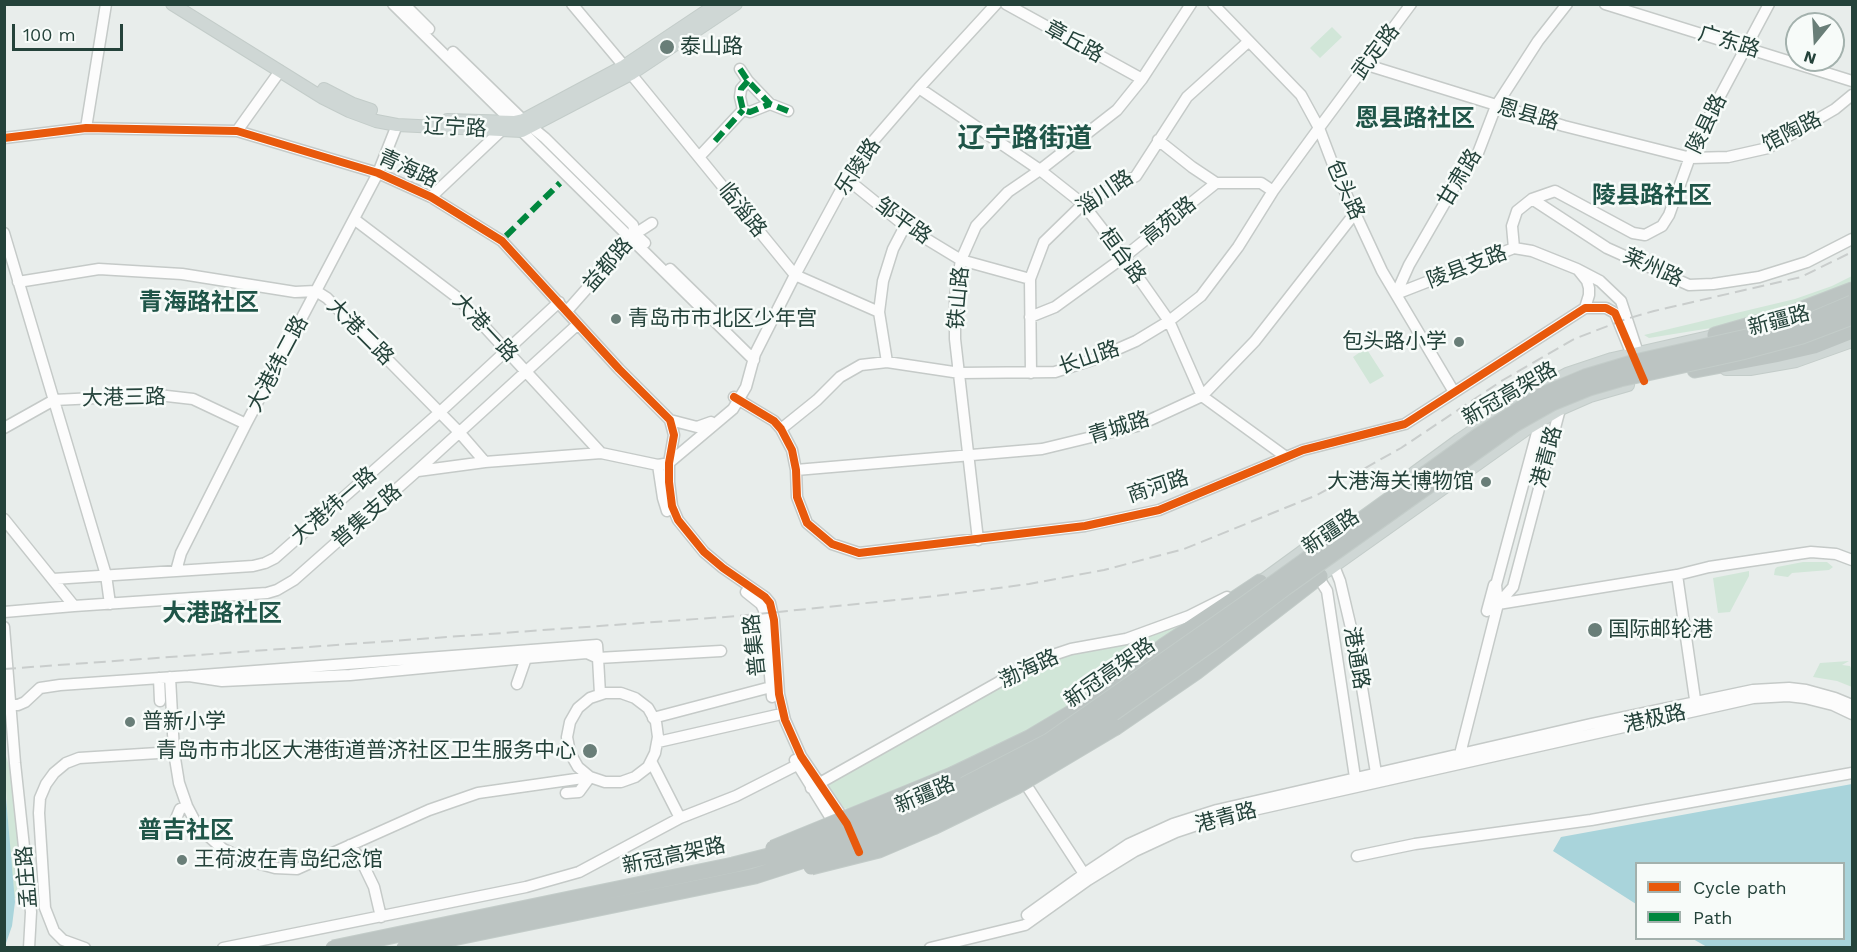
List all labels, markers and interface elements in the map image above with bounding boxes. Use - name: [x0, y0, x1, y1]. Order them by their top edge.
- scale bar: [15, 12, 126, 50]
- north arrow: [1785, 12, 1845, 72]
- street label: 章丘路: [1040, 16, 1108, 68]
- street label: 武定路: [1347, 19, 1405, 85]
- street label: 广东路: [1695, 21, 1763, 63]
- text: 100 m: [23, 24, 76, 45]
- place label: 泰山路: [680, 34, 743, 60]
- marker: 泰山路: [658, 38, 676, 56]
- text: N: [1801, 47, 1818, 69]
- street label: 陵县路: [1682, 90, 1732, 158]
- street label: 恩县路: [1494, 94, 1562, 136]
- district label: 恩县路社区: [1355, 105, 1475, 133]
- street label: 馆陶路: [1758, 106, 1826, 158]
- street label: 辽宁路: [423, 114, 487, 142]
- district label: 辽宁路街道: [958, 123, 1092, 155]
- street label: 乐陵路: [830, 134, 886, 200]
- street label: 青海路: [374, 145, 442, 193]
- street label: 甘肃路: [1433, 145, 1487, 211]
- street label: 包头路: [1321, 156, 1369, 224]
- street label: 淄川路: [1072, 165, 1138, 221]
- street label: 临淄路: [712, 178, 772, 242]
- district label: 陵县路社区: [1592, 182, 1712, 210]
- street label: 高苑路: [1137, 191, 1201, 251]
- street label: 邹平路: [870, 192, 936, 250]
- street label: 桓台路: [1093, 223, 1151, 289]
- street label: 益都路: [578, 233, 638, 297]
- street label: 陵县支路: [1423, 240, 1511, 294]
- street label: 莱州路: [1619, 244, 1687, 292]
- street label: 铁山路: [944, 266, 974, 330]
- district label: 青海路社区: [139, 289, 259, 317]
- street label: 大港一路: [447, 289, 523, 367]
- street label: 大港二路: [321, 293, 399, 371]
- street label: 新疆路: [1745, 301, 1813, 341]
- place label: 青岛市市北区少年宫: [628, 306, 817, 332]
- street label: 大港纬二路: [242, 312, 314, 416]
- marker: 青岛市市北区少年宫: [609, 312, 623, 326]
- place label: 包头路小学: [1342, 329, 1447, 355]
- marker: 包头路小学: [1452, 335, 1466, 349]
- street label: 长山路: [1055, 336, 1123, 380]
- street label: 新冠高架路: [1458, 357, 1562, 431]
- street label: 大港三路: [82, 385, 166, 411]
- street label: 青城路: [1085, 407, 1153, 449]
- street label: 港青路: [1527, 423, 1567, 491]
- street label: 大港纬一路: [286, 462, 382, 550]
- street label: 商河路: [1124, 465, 1192, 509]
- place label: 大港海关博物馆: [1327, 469, 1474, 495]
- marker: 大港海关博物馆: [1479, 475, 1493, 489]
- street label: 普集支路: [327, 479, 407, 553]
- street label: 新疆路: [1298, 504, 1364, 560]
- district label: 大港路社区: [162, 600, 282, 628]
- street label: 普集路: [739, 612, 771, 678]
- place label: 国际邮轮港: [1608, 617, 1713, 643]
- marker: 国际邮轮港: [1586, 621, 1604, 639]
- street label: 港通路: [1338, 625, 1374, 691]
- street label: 新冠高架路: [1060, 633, 1160, 713]
- street label: 渤海路: [995, 644, 1063, 694]
- street label: 港极路: [1621, 700, 1689, 738]
- place label: 普新小学: [142, 709, 226, 735]
- marker: 普新小学: [123, 715, 137, 729]
- place label: 青岛市市北区大港街道普济社区卫生服务中心: [156, 738, 576, 764]
- marker: 青岛市市北区大港街道普济社区卫生服务中心: [581, 742, 599, 760]
- street label: 新疆路: [891, 771, 959, 819]
- street label: 港青路: [1192, 798, 1260, 838]
- district label: 普吉社区: [138, 817, 234, 845]
- street label: 新冠高架路: [620, 833, 728, 879]
- street label: 孟庄路: [12, 845, 42, 909]
- place label: 王荷波在青岛纪念馆: [194, 847, 383, 873]
- marker: 王荷波在青岛纪念馆: [175, 853, 189, 867]
- legend: [1635, 862, 1845, 940]
- text: Cycle path: [1693, 877, 1787, 898]
- text: Path: [1693, 907, 1733, 928]

